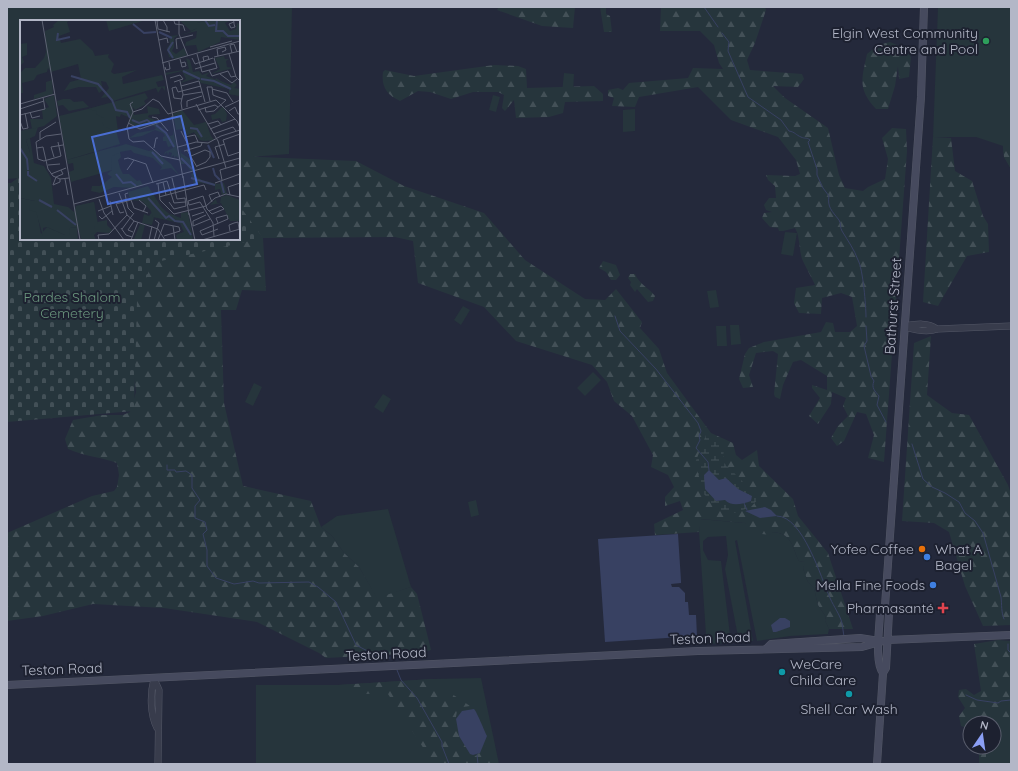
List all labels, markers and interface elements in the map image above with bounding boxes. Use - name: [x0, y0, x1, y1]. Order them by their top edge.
- inset map: [20, 20, 240, 240]
- place label: Elgin West Community Centre and Pool: [832, 24, 978, 58]
- marker: Elgin West Community Centre and Pool: [981, 36, 991, 46]
- street label: Bathurst Street: [881, 257, 905, 355]
- park label: Pardes Shalom Cemetery: [23, 288, 121, 322]
- place label: Yofee Coffee: [831, 540, 914, 558]
- place label: What A Bagel: [935, 540, 983, 574]
- marker: Yofee Coffee: [917, 544, 927, 554]
- marker: What A Bagel: [922, 552, 932, 562]
- place label: Mella Fine Foods: [816, 576, 925, 594]
- marker: Mella Fine Foods: [928, 580, 938, 590]
- place label: Pharmasanté: [847, 599, 934, 617]
- marker: Pharmasanté: [937, 602, 949, 614]
- street label: Teston Road: [669, 628, 751, 648]
- street label: Teston Road: [345, 643, 427, 665]
- place label: WeCare Child Care: [790, 655, 856, 689]
- street label: Teston Road: [21, 659, 103, 679]
- marker: WeCare Child Care: [777, 667, 787, 677]
- marker: Shell Car Wash: [844, 689, 854, 699]
- place label: Shell Car Wash: [800, 700, 898, 718]
- north arrow: [962, 715, 1002, 755]
- text: N: [979, 718, 990, 733]

